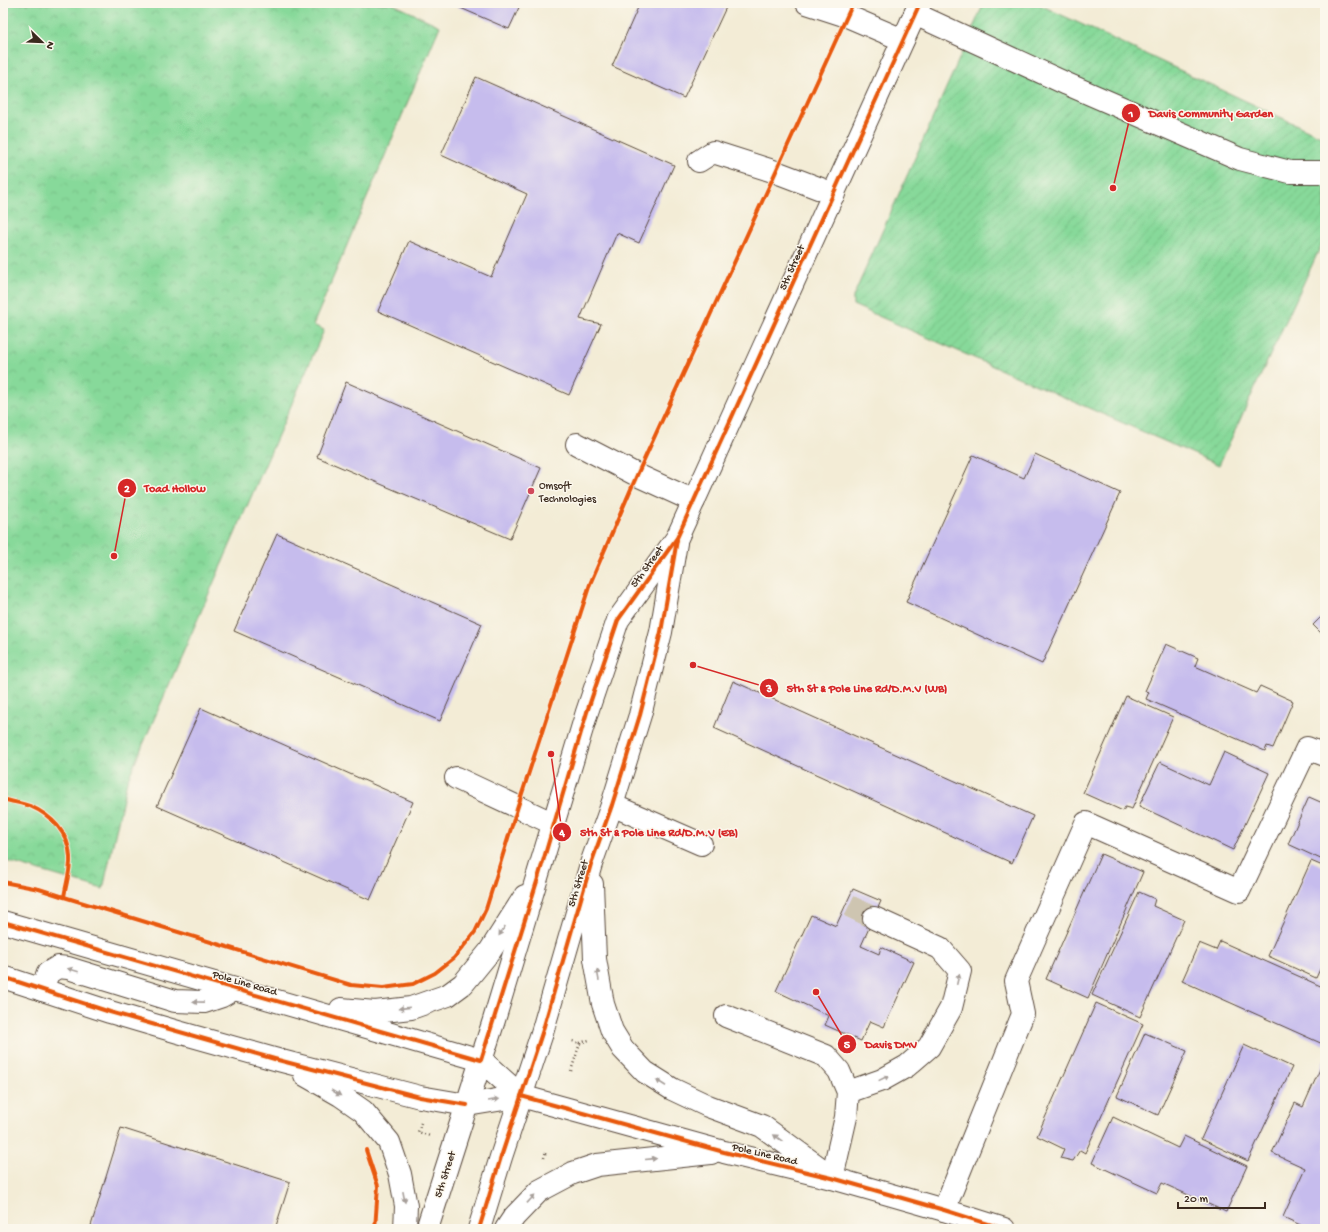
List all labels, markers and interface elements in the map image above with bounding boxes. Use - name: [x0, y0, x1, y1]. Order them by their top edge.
- north arrow: [22, 22, 62, 62]
- text: N: [42, 39, 56, 51]
- callout: Davis Community Garden: [1121, 101, 1282, 125]
- text: 1: [1128, 108, 1134, 122]
- text: Davis Community Garden: [1148, 108, 1273, 122]
- street label: 5th Street: [778, 242, 809, 292]
- callout: Toad Hollow: [117, 476, 214, 500]
- place label: Omsoft Technologies: [538, 480, 597, 506]
- text: 2: [124, 483, 130, 497]
- text: Toad Hollow: [143, 483, 206, 497]
- marker: Omsoft Technologies: [526, 486, 536, 496]
- street label: 5th Street: [629, 543, 667, 590]
- callout: 5th St & Pole Line Rd/D.M.V (WB): [759, 676, 956, 700]
- text: 3: [765, 683, 772, 697]
- text: 5th St & Pole Line Rd/D.M.V (WB): [787, 683, 947, 697]
- callout: 5th St & Pole Line Rd/D.M.V (EB): [552, 820, 746, 844]
- text: 4: [558, 827, 565, 841]
- text: 5th St & Pole Line Rd/D.M.V (EB): [580, 827, 738, 841]
- street label: 5th Street: [566, 857, 592, 908]
- one-way arrow: [498, 926, 506, 937]
- one-way arrow: [67, 967, 79, 973]
- street label: Pole Line Road: [210, 969, 280, 999]
- one-way arrow: [595, 969, 601, 982]
- one-way arrow: [956, 973, 962, 985]
- one-way arrow: [191, 999, 204, 1005]
- one-way arrow: [398, 1005, 410, 1012]
- callout: Davis DMV: [837, 1032, 925, 1056]
- text: 5: [844, 1039, 851, 1053]
- text: Davis DMV: [864, 1039, 918, 1053]
- one-way arrow: [878, 1075, 890, 1081]
- one-way arrow: [656, 1079, 666, 1087]
- one-way arrow: [330, 1089, 342, 1096]
- one-way arrow: [488, 1097, 500, 1103]
- one-way arrow: [773, 1134, 784, 1142]
- street label: Pole Line Road: [730, 1141, 800, 1169]
- street label: 5th Street: [433, 1148, 460, 1199]
- one-way arrow: [645, 1156, 657, 1162]
- scale bar: [1178, 1184, 1265, 1210]
- one-way arrow: [401, 1191, 407, 1203]
- text: 20 m: [1184, 1193, 1209, 1207]
- one-way arrow: [526, 1195, 535, 1204]

